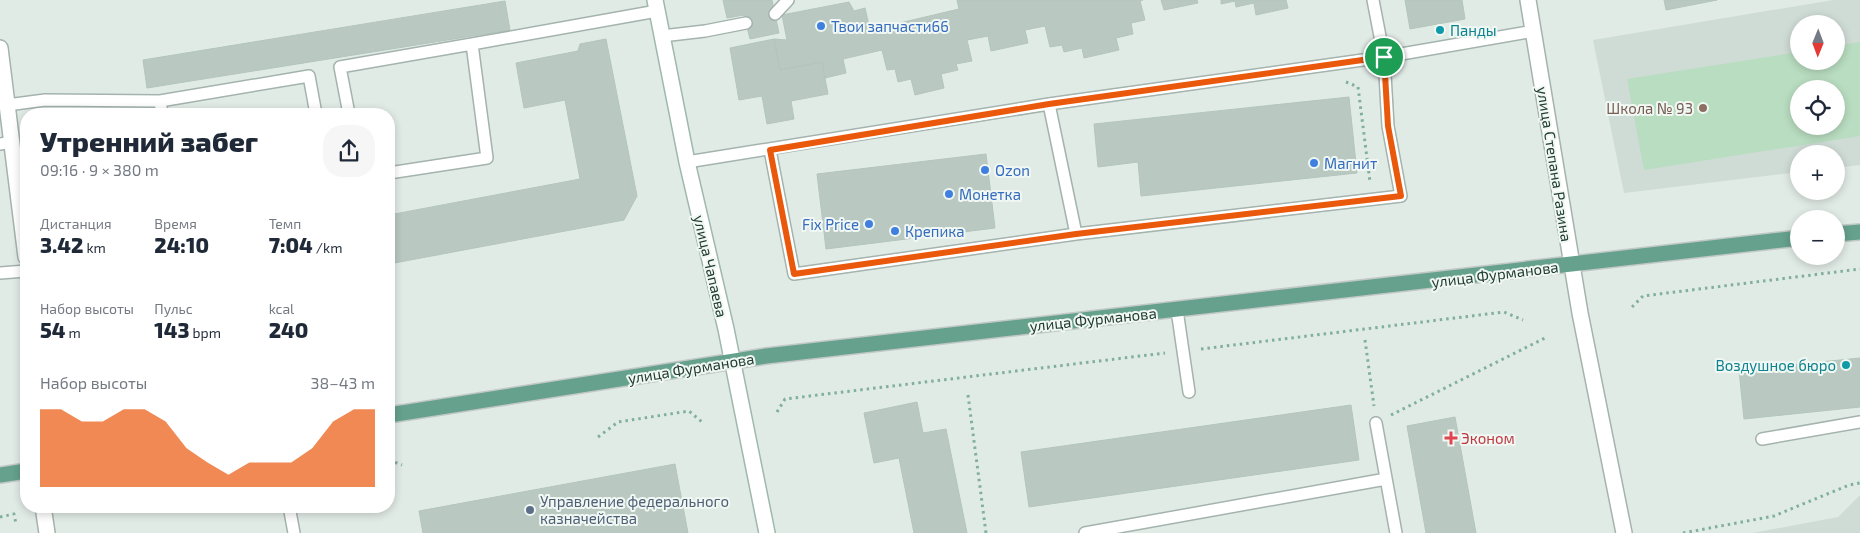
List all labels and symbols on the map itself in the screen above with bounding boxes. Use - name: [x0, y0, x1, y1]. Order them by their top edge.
- north arrow: [1790, 15, 1845, 70]
- place label: Твои запчасти66: [831, 17, 949, 35]
- marker: Твои запчасти66: [815, 20, 827, 32]
- place label: Панды: [1450, 21, 1497, 39]
- marker: Панды: [1434, 24, 1446, 36]
- pin: [1363, 36, 1405, 78]
- street label: улица Степана Разина: [1533, 85, 1576, 243]
- place label: Школа № 93: [1606, 99, 1693, 117]
- marker: Школа № 93: [1697, 102, 1709, 114]
- place label: Магнит: [1324, 154, 1377, 172]
- marker: Магнит: [1308, 157, 1320, 169]
- place label: Ozon: [995, 161, 1030, 179]
- marker: Ozon: [979, 164, 991, 176]
- place label: Монетка: [959, 185, 1021, 203]
- marker: Монетка: [943, 188, 955, 200]
- street label: улица Чапаева: [690, 213, 732, 319]
- place label: Fix Price: [802, 215, 859, 233]
- marker: Fix Price: [863, 218, 875, 230]
- place label: Крепика: [905, 222, 965, 240]
- marker: Крепика: [889, 225, 901, 237]
- street label: улица Фурманова: [1431, 257, 1560, 292]
- street label: улица Фурманова: [1029, 303, 1158, 336]
- street label: улица Фурманова: [627, 349, 756, 388]
- place label: Воздушное бюро: [1716, 356, 1836, 375]
- marker: Воздушное бюро: [1840, 359, 1852, 371]
- place label: Эконом: [1461, 429, 1515, 447]
- marker: Эконом: [1445, 432, 1457, 444]
- place label: Управление федерального казначейства: [540, 492, 729, 527]
- marker: Управление федерального казначейства: [524, 504, 536, 516]

